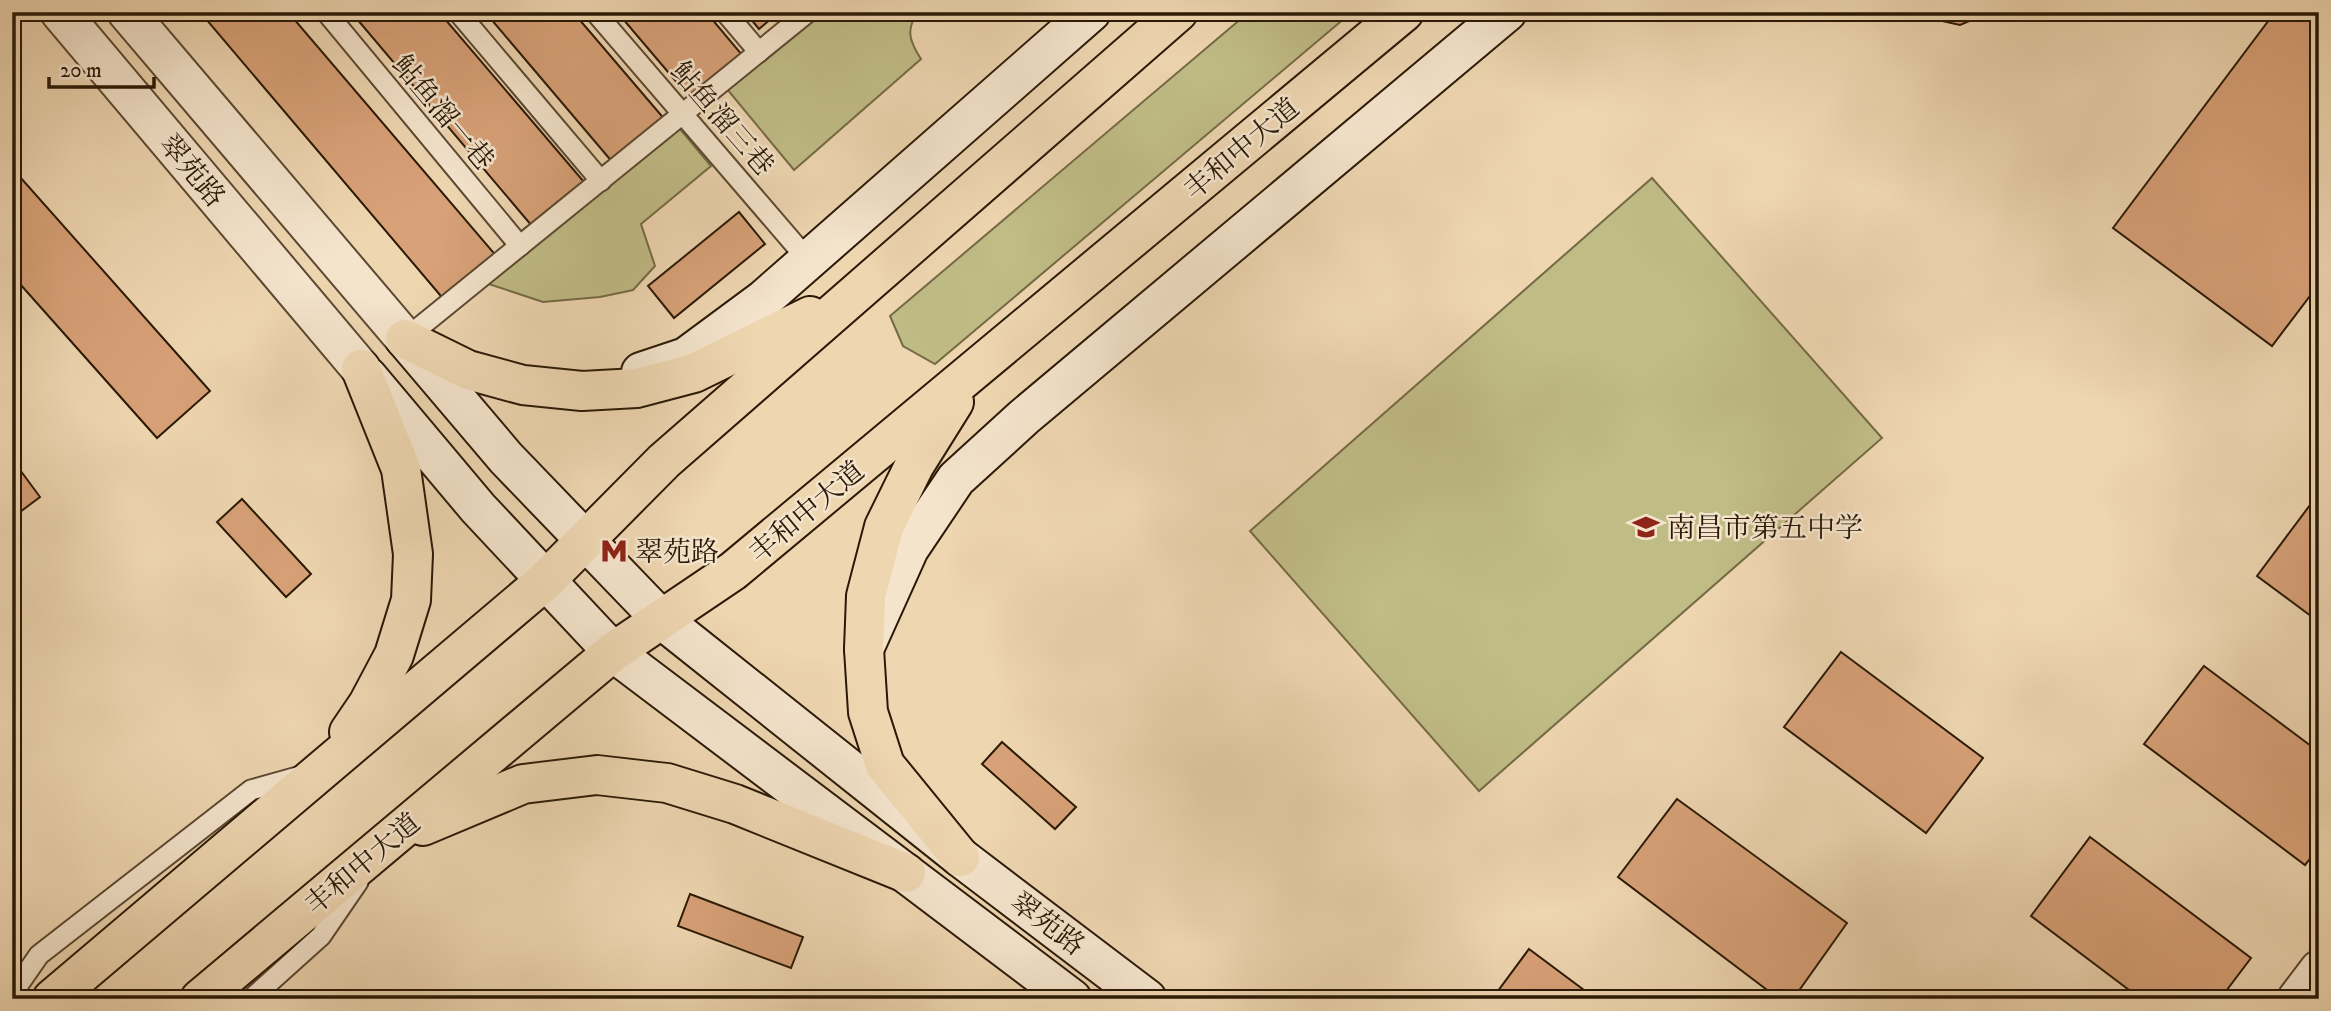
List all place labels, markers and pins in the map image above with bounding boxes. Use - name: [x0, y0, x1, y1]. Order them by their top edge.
- place label: 南昌市第五中学: [1667, 511, 1863, 546]
- school or university icon: 南昌市第五中学: [1631, 512, 1661, 542]
- place label: 翠苑路: [635, 535, 719, 570]
- metro station icon: 翠苑路: [599, 536, 629, 566]

